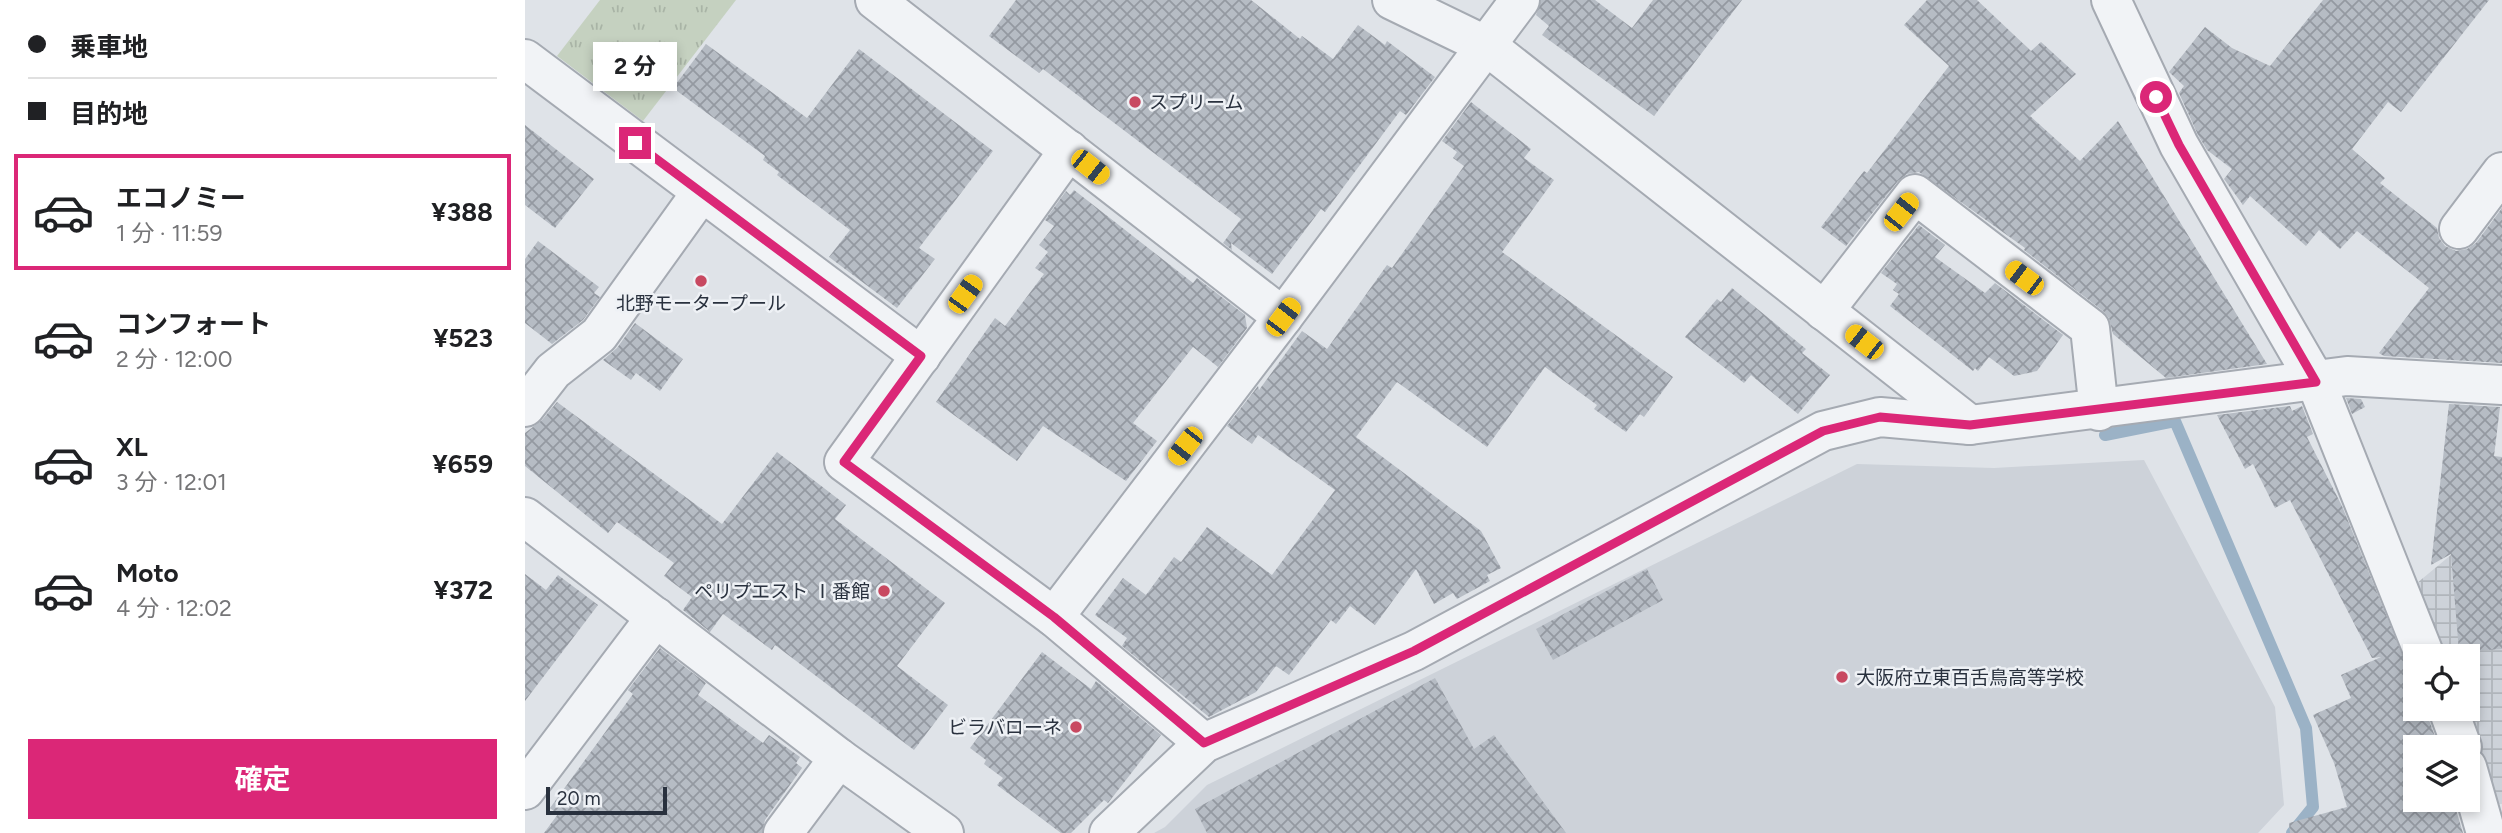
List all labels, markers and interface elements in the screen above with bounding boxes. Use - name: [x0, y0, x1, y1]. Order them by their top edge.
- text: 乗車地: [70, 31, 148, 63]
- callout: 2 分: [593, 41, 677, 90]
- text: 2 分: [614, 52, 656, 80]
- route start: [2140, 81, 2172, 113]
- place label: スプリーム: [1149, 91, 1243, 114]
- marker: スプリーム: [1127, 94, 1143, 110]
- text: 目的地: [70, 98, 148, 130]
- route end: [619, 127, 651, 159]
- car: [1067, 146, 1114, 188]
- icon: car: [32, 181, 95, 244]
- text: エコノミー: [116, 182, 246, 214]
- car: [1880, 189, 1923, 235]
- text: ¥388: [431, 196, 493, 228]
- text: 1 分 · 11:59: [116, 219, 222, 247]
- car: [2001, 257, 2048, 299]
- car: [945, 271, 986, 317]
- marker: 北野モータープール: [693, 273, 709, 289]
- place label: 北野モータープール: [616, 292, 786, 315]
- car: [1262, 294, 1305, 340]
- icon: car: [32, 307, 95, 370]
- text: コンフォート: [116, 308, 271, 340]
- car: [1841, 321, 1888, 363]
- text: ¥523: [433, 322, 493, 354]
- text: 2 分 · 12:00: [116, 345, 232, 373]
- car: [1164, 423, 1207, 469]
- text: XL: [116, 431, 148, 463]
- icon: car: [32, 433, 95, 496]
- text: ¥659: [432, 448, 493, 480]
- text: 3 分 · 12:01: [116, 468, 227, 496]
- text: Moto: [116, 557, 179, 589]
- icon: car: [32, 559, 95, 622]
- text: ¥372: [434, 574, 493, 606]
- place label: ペリプエスト Ⅰ番館: [694, 580, 870, 603]
- marker: ペリプエスト Ⅰ番館: [876, 583, 892, 599]
- text: 4 分 · 12:02: [116, 594, 232, 622]
- map controls: [2403, 644, 2480, 812]
- button: locate: [2403, 644, 2480, 721]
- place label: 大阪府立東百舌鳥高等学校: [1856, 666, 2084, 689]
- marker: 大阪府立東百舌鳥高等学校: [1834, 669, 1850, 685]
- place label: ビラバローネ: [948, 716, 1062, 739]
- marker: ビラバローネ: [1068, 719, 1084, 735]
- button: layers: [2403, 735, 2480, 812]
- button: 確定: [28, 739, 497, 819]
- scale bar: [546, 784, 667, 816]
- text: 20 m: [557, 787, 601, 810]

